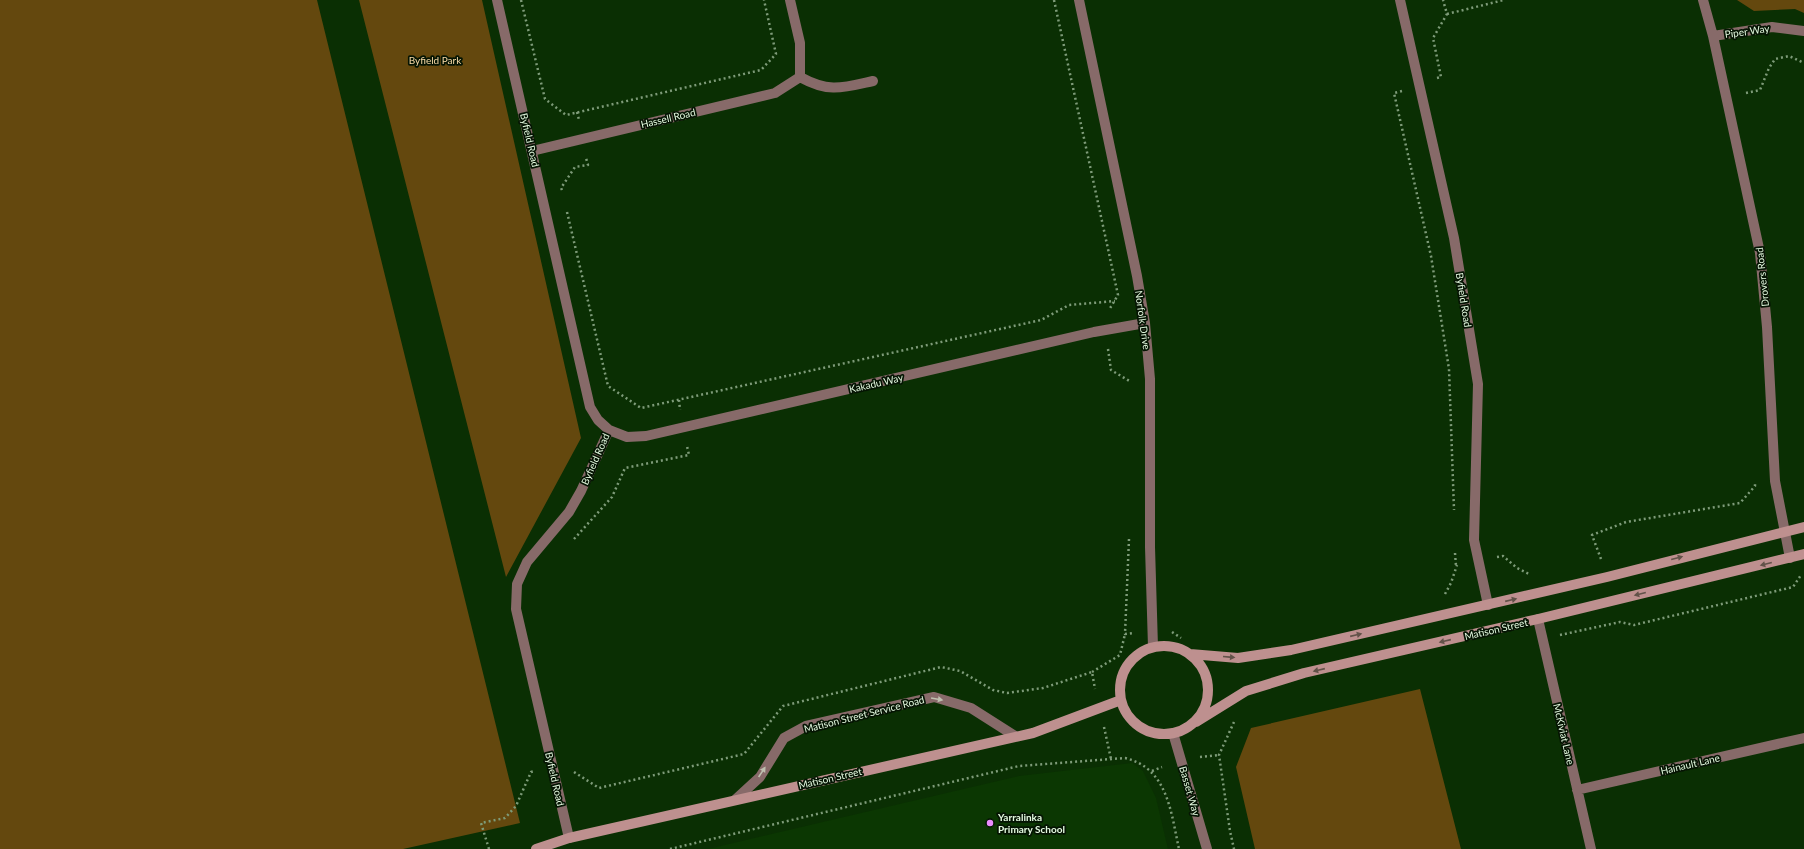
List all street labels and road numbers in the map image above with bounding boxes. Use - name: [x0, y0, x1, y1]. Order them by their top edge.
- street label: Piper Way: [1724, 22, 1771, 40]
- street label: Hassell Road: [639, 106, 697, 130]
- street label: Byfield Road: [518, 112, 542, 168]
- street label: Drovers Road: [1753, 247, 1771, 307]
- street label: Byfield Road: [1454, 272, 1474, 328]
- street label: Norfolk Drive: [1133, 290, 1153, 350]
- street label: Kakadu Way: [848, 371, 905, 395]
- street label: Byfield Road: [578, 431, 612, 487]
- street label: Matison Street: [1463, 616, 1529, 642]
- street label: Matison Street Service Road: [802, 693, 926, 735]
- street label: McKiviat Lane: [1551, 702, 1577, 766]
- street label: Byfield Road: [543, 751, 567, 807]
- street label: Hainault Lane: [1659, 751, 1721, 777]
- street label: Matison Street: [797, 765, 863, 791]
- street label: Basset Way: [1177, 765, 1203, 818]

